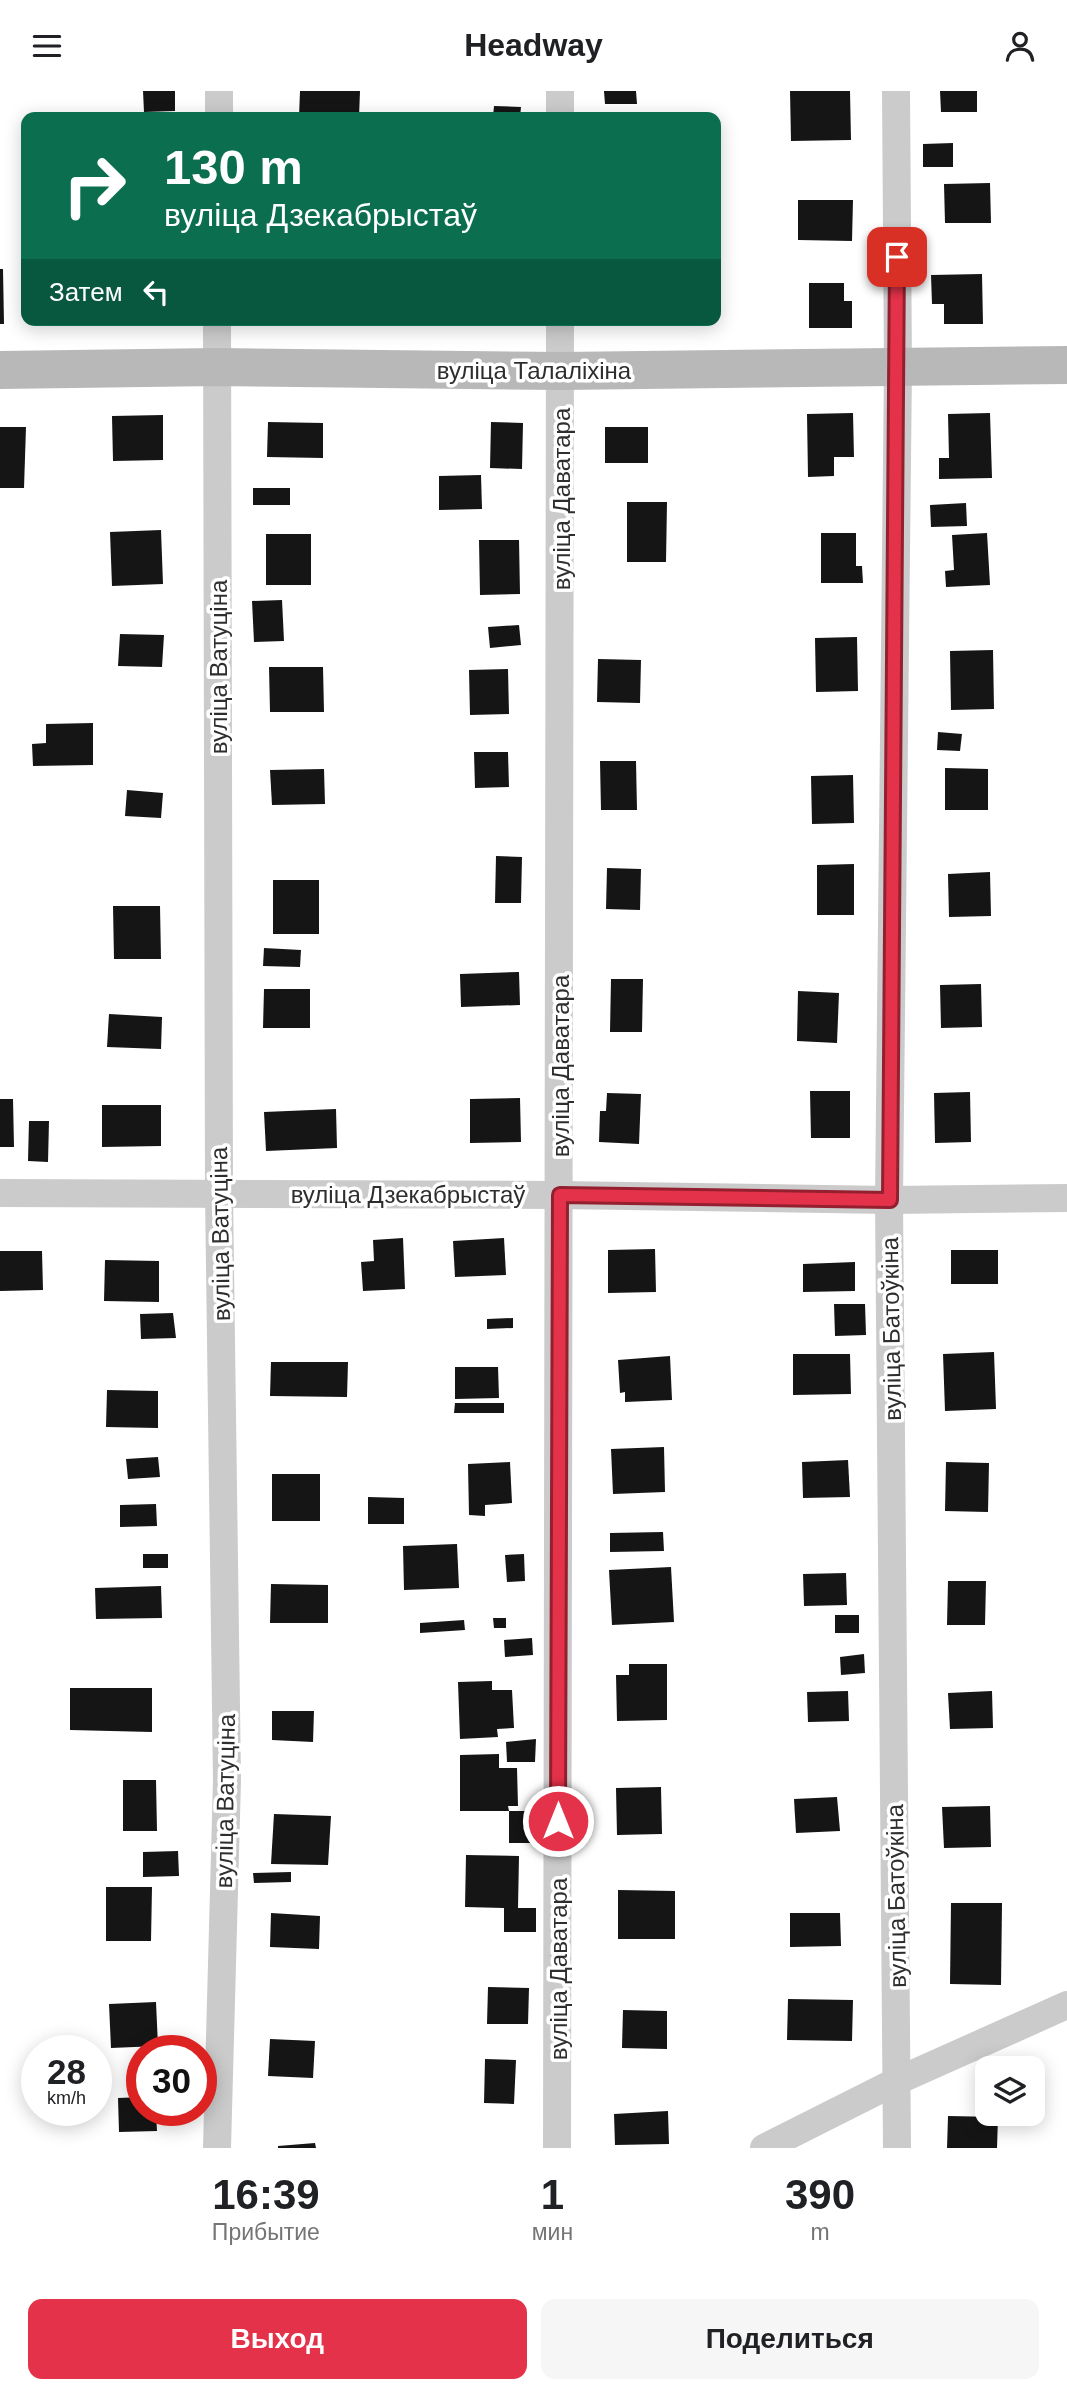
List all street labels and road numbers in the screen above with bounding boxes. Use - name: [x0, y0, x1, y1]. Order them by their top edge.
- street label: вуліца Талаліхіна: [437, 357, 632, 384]
- street label: вуліца Даватара: [548, 407, 575, 590]
- street label: вуліца Ватуціна: [205, 579, 232, 754]
- street label: вуліца Даватара: [547, 974, 574, 1157]
- street label: вуліца Ватуціна: [205, 1146, 235, 1322]
- street label: вуліца Дзекабрыстаў: [291, 1181, 525, 1208]
- street label: вуліца Батоўкіна: [876, 1236, 906, 1421]
- street label: вуліца Ватуціна: [210, 1713, 240, 1889]
- street label: вуліца Батоўкіна: [881, 1803, 911, 1988]
- street label: вуліца Даватара: [545, 1877, 572, 2060]

